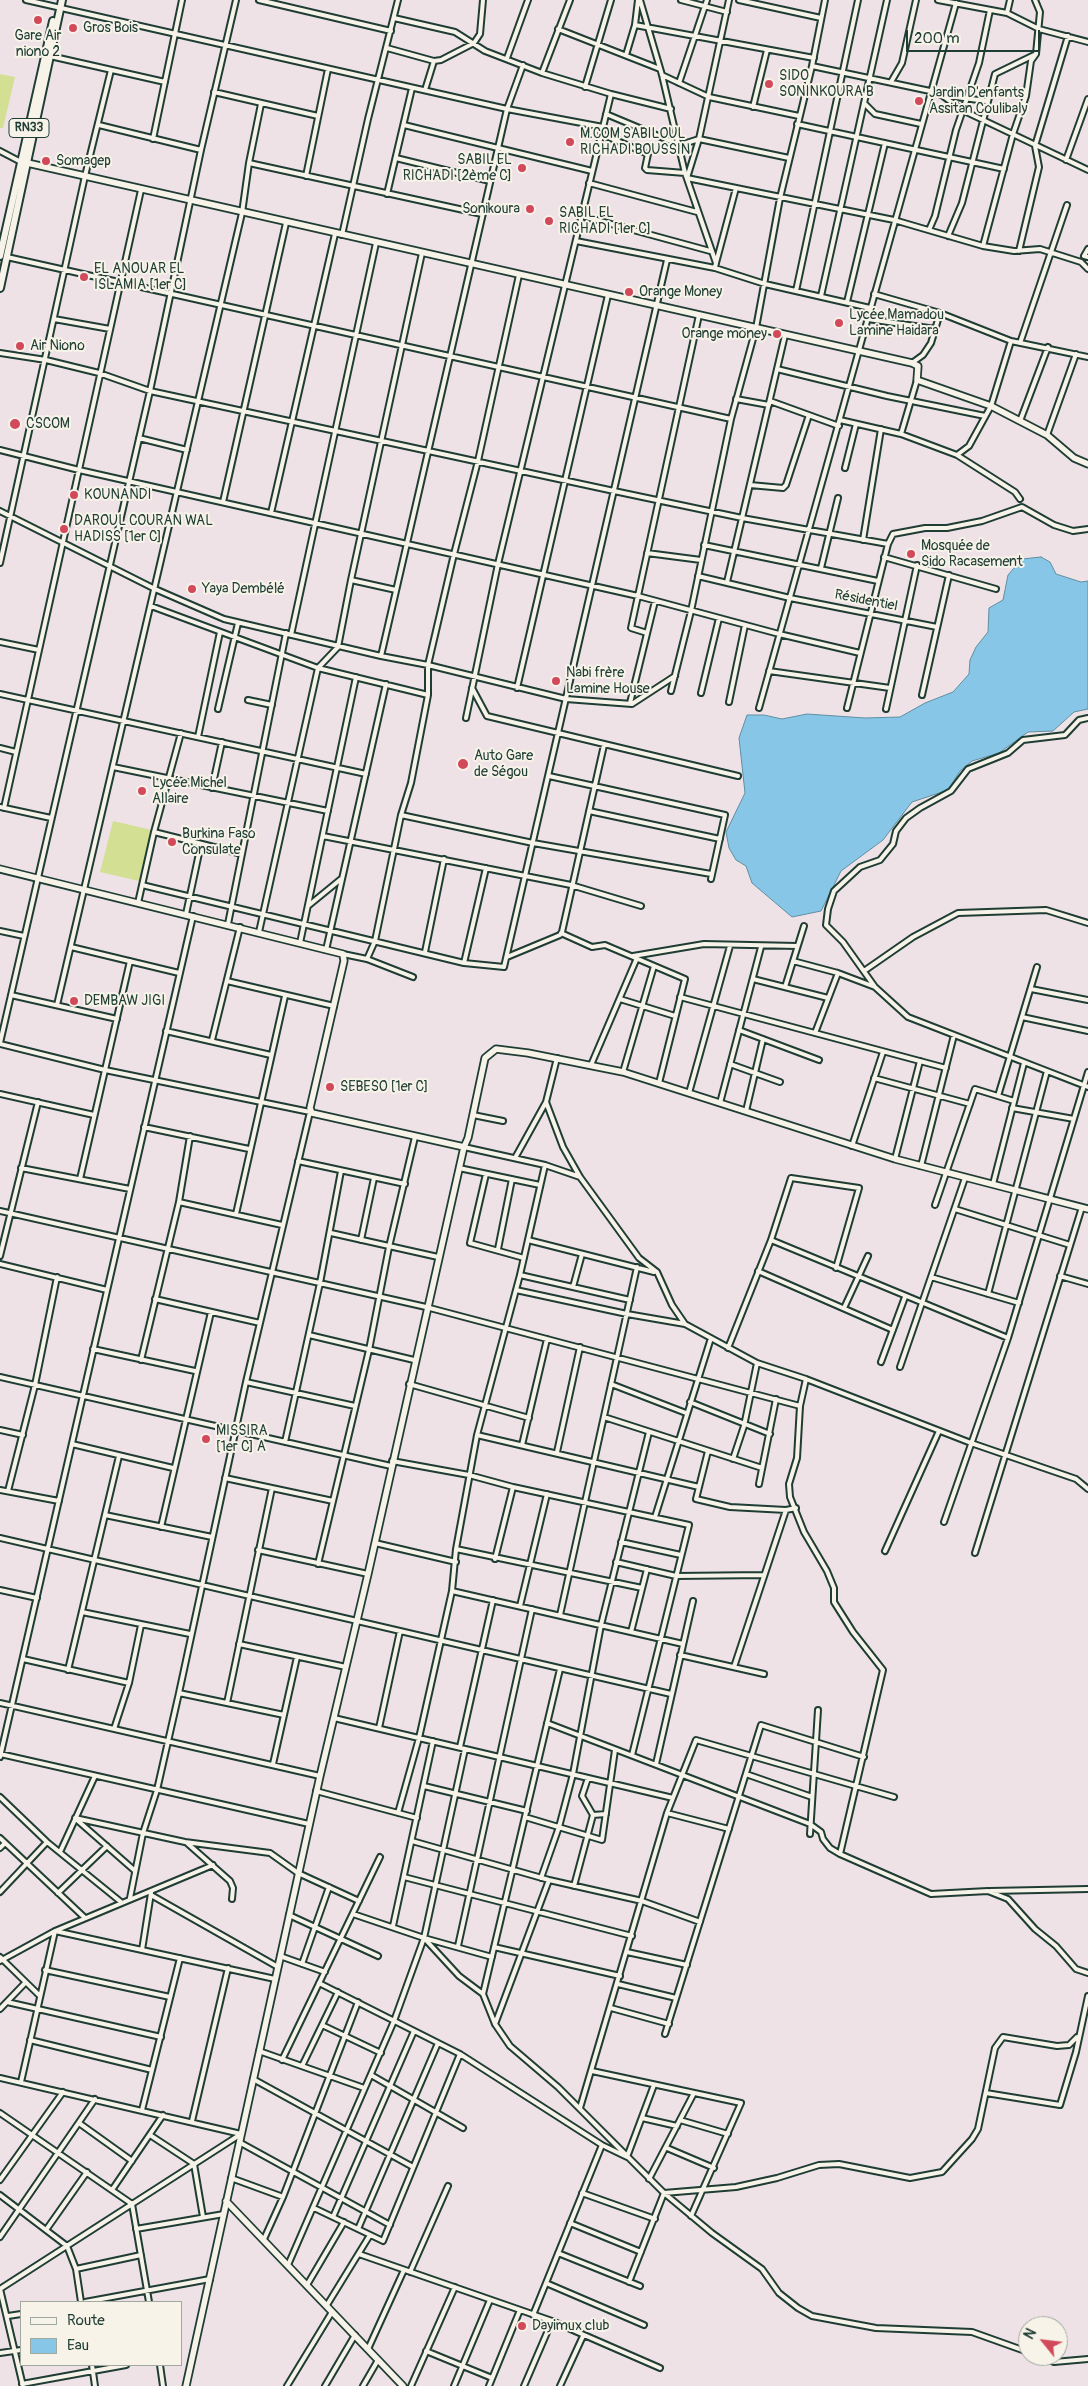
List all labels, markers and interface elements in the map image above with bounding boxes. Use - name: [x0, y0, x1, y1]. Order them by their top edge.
- marker: Gare Air niono 2: [32, 14, 44, 26]
- place label: Gros Bois: [83, 20, 138, 36]
- scale bar: [908, 20, 1042, 52]
- marker: Gros Bois: [67, 22, 79, 34]
- place label: Gare Air niono 2: [14, 28, 62, 60]
- text: 200 m: [914, 29, 959, 48]
- place label: SIDO SONINKOURA B: [779, 68, 874, 100]
- marker: SIDO SONINKOURA B: [763, 78, 775, 90]
- place label: Jardin D'enfants Assitan Coulibaly: [929, 85, 1028, 118]
- marker: Jardin D'enfants Assitan Coulibaly: [913, 95, 925, 107]
- road number: RN33: [9, 119, 49, 138]
- place label: M.COM SABILOUL RICHADI BOUSSIN: [580, 126, 690, 158]
- marker: M.COM SABILOUL RICHADI BOUSSIN: [564, 136, 576, 148]
- place label: SABIL EL RICHADI [2ème C]: [403, 152, 512, 184]
- place label: Somagep: [56, 153, 111, 169]
- marker: Somagep: [40, 155, 52, 167]
- marker: SABIL EL RICHADI [2ème C]: [516, 162, 528, 174]
- place label: Sonikoura: [462, 201, 520, 217]
- marker: Sonikoura: [524, 203, 536, 215]
- place label: SABIL EL RICHADI [1er C]: [559, 205, 651, 238]
- marker: SABIL EL RICHADI [1er C]: [543, 215, 555, 227]
- place label: EL ANOUAR EL ISLAMIA [1er C]: [94, 261, 187, 294]
- marker: EL ANOUAR EL ISLAMIA [1er C]: [78, 271, 90, 283]
- place label: Orange Money: [639, 284, 722, 300]
- marker: Orange Money: [623, 286, 635, 298]
- place label: Lycée Mamadou Lamine Haidara: [849, 307, 944, 340]
- marker: Lycée Mamadou Lamine Haidara: [833, 317, 845, 329]
- place label: Orange money: [682, 326, 767, 342]
- marker: Orange money: [771, 328, 783, 340]
- place label: Air Niono: [30, 338, 85, 354]
- marker: Air Niono: [14, 340, 26, 352]
- place label: CSCOM: [26, 416, 70, 432]
- marker: CSCOM: [8, 417, 22, 431]
- place label: KOUNANDI: [84, 487, 151, 503]
- marker: KOUNANDI: [68, 489, 80, 501]
- place label: DAROUL COURAN WAL HADISS [1er C]: [74, 513, 213, 546]
- marker: DAROUL COURAN WAL HADISS [1er C]: [58, 523, 70, 535]
- place label: Mosquée de Sido Racasement: [921, 538, 1023, 570]
- marker: Mosquée de Sido Racasement: [905, 548, 917, 560]
- place label: Yaya Dembélé: [202, 581, 285, 597]
- marker: Yaya Dembélé: [186, 583, 198, 595]
- street label: Résidentiel: [833, 587, 899, 615]
- place label: Nabi frère Lamine House: [566, 665, 650, 698]
- marker: Nabi frère Lamine House: [550, 675, 562, 687]
- place label: Auto Gare de Ségou: [474, 748, 533, 780]
- marker: Auto Gare de Ségou: [456, 757, 470, 771]
- place label: Lycée Michel Allaire: [152, 775, 227, 808]
- marker: Lycée Michel Allaire: [136, 785, 148, 797]
- place label: Burkina Faso Consulate: [182, 826, 255, 859]
- marker: Burkina Faso Consulate: [166, 836, 178, 848]
- place label: DEMBAW JIGI: [84, 993, 165, 1009]
- marker: DEMBAW JIGI: [68, 995, 80, 1007]
- place label: SEBESO [1er C]: [340, 1079, 428, 1095]
- marker: SEBESO [1er C]: [324, 1081, 336, 1093]
- place label: MISSIRA [1er C] A: [216, 1423, 267, 1455]
- marker: MISSIRA [1er C] A: [200, 1433, 212, 1445]
- legend: [20, 2301, 182, 2366]
- text: Route: [67, 2311, 105, 2330]
- north arrow: [1018, 2316, 1068, 2366]
- place label: Dayimux club: [532, 2318, 609, 2334]
- marker: Dayimux club: [516, 2320, 528, 2332]
- text: N: [1021, 2326, 1040, 2342]
- text: Eau: [67, 2336, 89, 2355]

